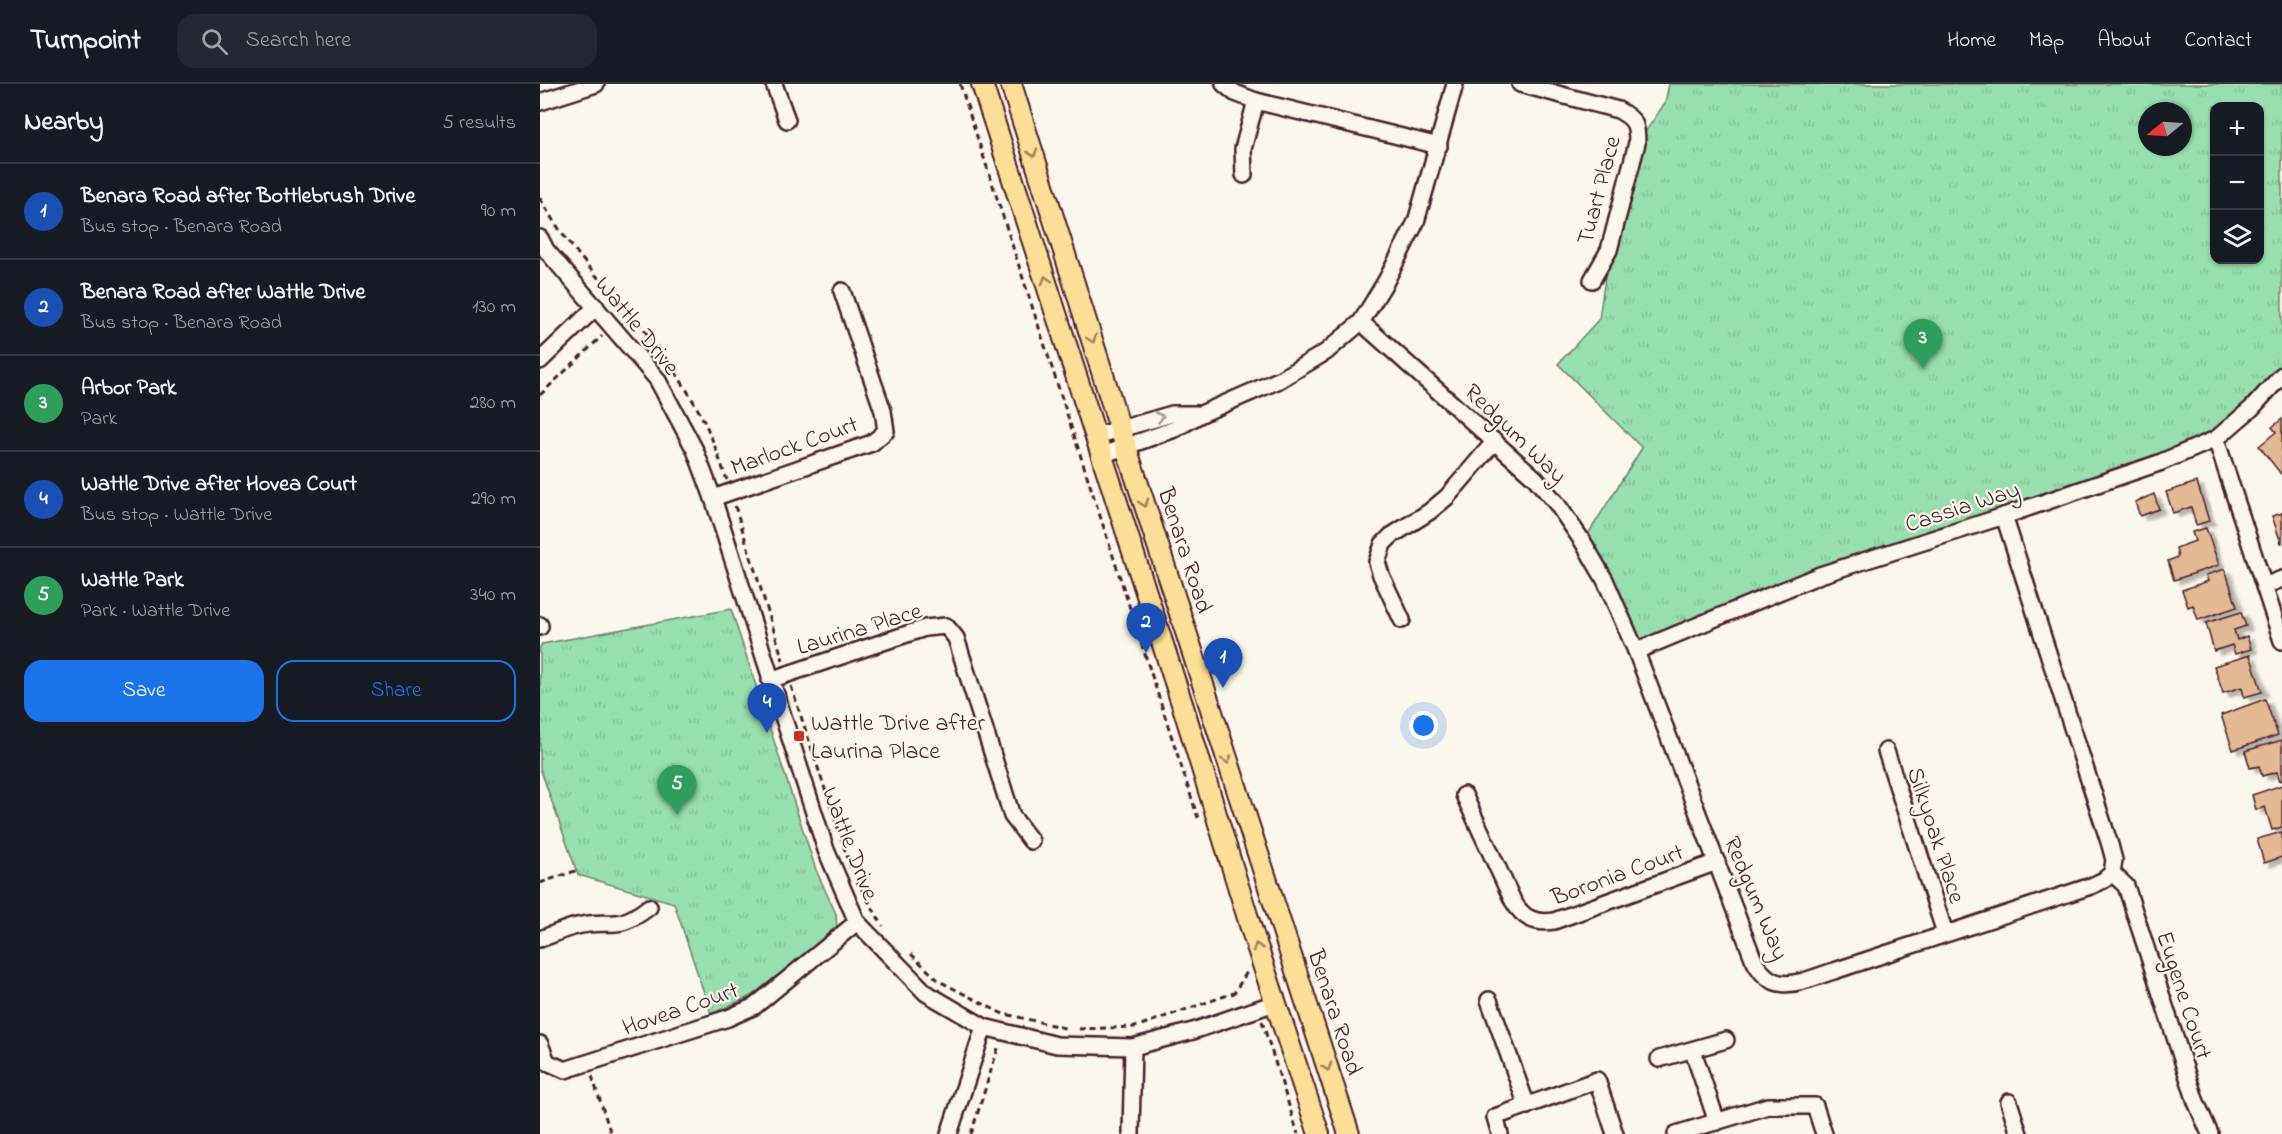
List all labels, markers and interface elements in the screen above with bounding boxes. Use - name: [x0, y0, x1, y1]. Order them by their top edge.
- search box: [177, 14, 597, 68]
- text: Turnpoint: [30, 21, 141, 62]
- icon: search: [198, 25, 231, 58]
- text: Search here: [246, 25, 351, 57]
- text: Home: [1947, 26, 1996, 56]
- text: Map: [2029, 26, 2064, 56]
- text: About: [2097, 26, 2151, 56]
- text: Contact: [2184, 26, 2252, 56]
- north arrow: [2138, 102, 2192, 156]
- map controls: [2210, 102, 2264, 264]
- button: +: [2210, 102, 2264, 156]
- text: Nearby: [24, 104, 103, 142]
- text: 5 results: [443, 109, 516, 138]
- street label: Tuart Place: [1569, 132, 1632, 249]
- one-way arrow: [1026, 147, 1038, 158]
- button: −: [2210, 156, 2264, 210]
- text: Benara Road after Bottlebrush Drive: [81, 181, 415, 213]
- text: 1: [40, 197, 47, 226]
- text: 90 m: [481, 197, 516, 226]
- button: layers: [2210, 210, 2264, 264]
- text: Bus stop · Benara Road: [81, 213, 282, 242]
- street label: Wattle Drive: [585, 269, 687, 384]
- one-way arrow: [1041, 275, 1053, 286]
- text: Benara Road after Wattle Drive: [81, 277, 365, 309]
- text: 2: [39, 293, 48, 322]
- text: 130 m: [472, 293, 516, 322]
- text: Bus stop · Benara Road: [81, 309, 282, 338]
- pin: 3: [1904, 320, 1942, 369]
- one-way arrow: [1085, 333, 1097, 344]
- text: Arbor Park: [81, 373, 177, 405]
- street label: Redgum Way: [1454, 377, 1574, 494]
- text: 3: [39, 389, 48, 418]
- text: 280 m: [469, 389, 516, 418]
- text: Park: [81, 405, 117, 434]
- street label: Marlock Court: [726, 408, 864, 487]
- one-way arrow: [1154, 412, 1165, 424]
- text: Wattle Drive after Hovea Court: [81, 469, 357, 501]
- street label: Cassia Way: [1901, 473, 2025, 544]
- street label: Benara Road: [1147, 482, 1221, 619]
- text: 4: [39, 485, 48, 514]
- text: 290 m: [471, 485, 516, 514]
- one-way arrow: [1137, 497, 1150, 508]
- text: Bus stop · Wattle Drive: [81, 501, 272, 530]
- text: Wattle Park: [81, 565, 184, 597]
- text: 5: [38, 581, 49, 610]
- text: 340 m: [470, 581, 516, 610]
- street label: Laurina Place: [793, 595, 927, 666]
- text: Park · Wattle Drive: [81, 597, 230, 626]
- pin: 2: [1126, 604, 1166, 653]
- pin: 1: [1204, 638, 1242, 688]
- button: Save: [24, 660, 264, 722]
- button: Share: [276, 660, 516, 722]
- pin: 4: [748, 684, 786, 733]
- place label: Wattle Drive after Laurina Place: [811, 707, 986, 770]
- your location: [1409, 711, 1438, 740]
- marker: Wattle Drive after Laurina Place: [792, 729, 806, 743]
- one-way arrow: [1220, 754, 1232, 765]
- street label: Silkyoak Place: [1895, 763, 1973, 909]
- pin: 5: [658, 766, 696, 815]
- street label: Wattle Drive: [811, 782, 886, 906]
- street label: Redgum Way: [1712, 832, 1796, 967]
- street label: Boronia Court: [1546, 836, 1689, 917]
- street label: Eugene Court: [2145, 927, 2220, 1064]
- one-way arrow: [1252, 942, 1264, 953]
- street label: Benara Road: [1297, 944, 1371, 1081]
- street label: Hovea Court: [618, 974, 744, 1047]
- one-way arrow: [1320, 1061, 1332, 1072]

